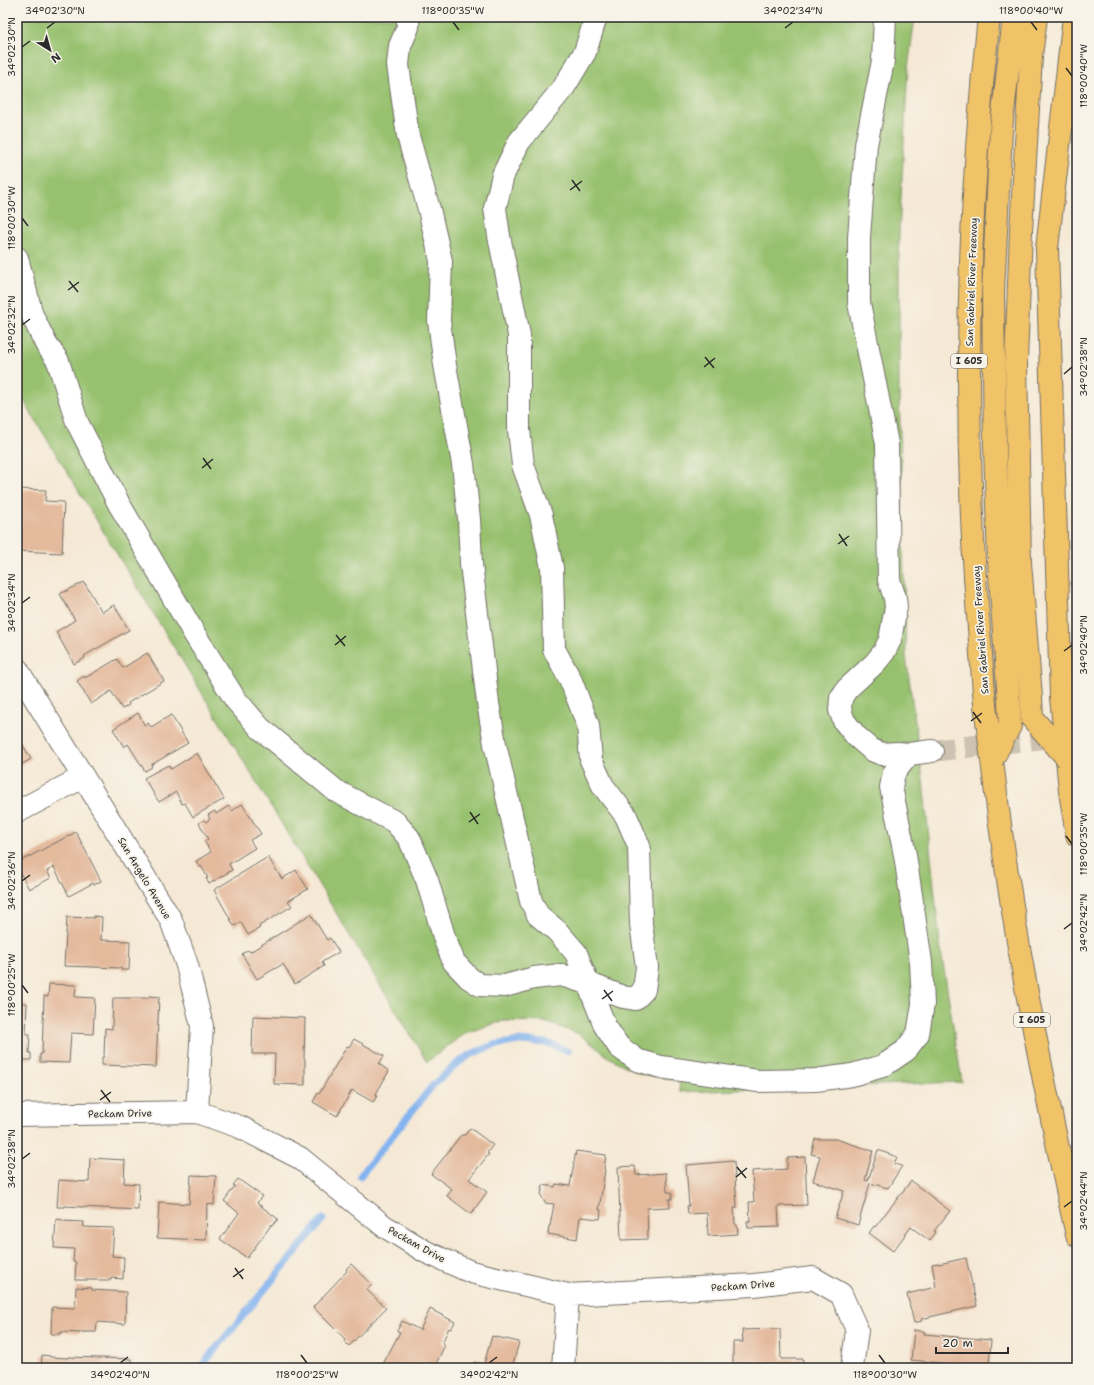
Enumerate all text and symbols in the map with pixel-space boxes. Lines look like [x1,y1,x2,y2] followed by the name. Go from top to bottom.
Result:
[25,4,85,17] text: 34°02'30"N
[422,4,485,17] text: 118°00'35"W
[763,4,823,17] text: 34°02'34"N
[999,4,1063,17] text: 118°00'40"W
[5,17,18,77] text: 34°02'30"N
[30,30,70,70] north arrow
[1077,44,1090,108] text: 118°00'40"W
[47,49,64,66] text: N
[5,186,18,250] text: 118°00'30"W
[963,217,980,347] street label: San Gabriel River Freeway
[5,295,18,355] text: 34°02'32"N
[1077,337,1090,397] text: 34°02'38"N
[951,354,987,368] road number: I 605
[970,565,991,695] street label: San Gabriel River Freeway
[5,573,18,633] text: 34°02'34"N
[1077,615,1090,675] text: 34°02'40"N
[1077,812,1090,875] text: 118°00'35"W
[115,835,174,922] street label: San Angelo Avenue
[5,851,18,911] text: 34°02'36"N
[1077,894,1090,952] text: 34°02'42"N
[5,953,18,1016] text: 118°00'25"W
[1014,1013,1050,1027] road number: I 605
[88,1106,152,1121] street label: Peckam Drive
[5,1129,18,1189] text: 34°02'38"N
[1077,1171,1090,1231] text: 34°02'44"N
[386,1223,448,1266] street label: Peckam Drive
[711,1277,776,1294] street label: Peckam Drive
[936,1329,1008,1355] scale bar
[942,1335,973,1351] text: 20 m
[90,1368,150,1381] text: 34°02'40"N
[276,1368,339,1381] text: 118°00'25"W
[460,1368,518,1381] text: 34°02'42"N
[853,1368,917,1381] text: 118°00'30"W

